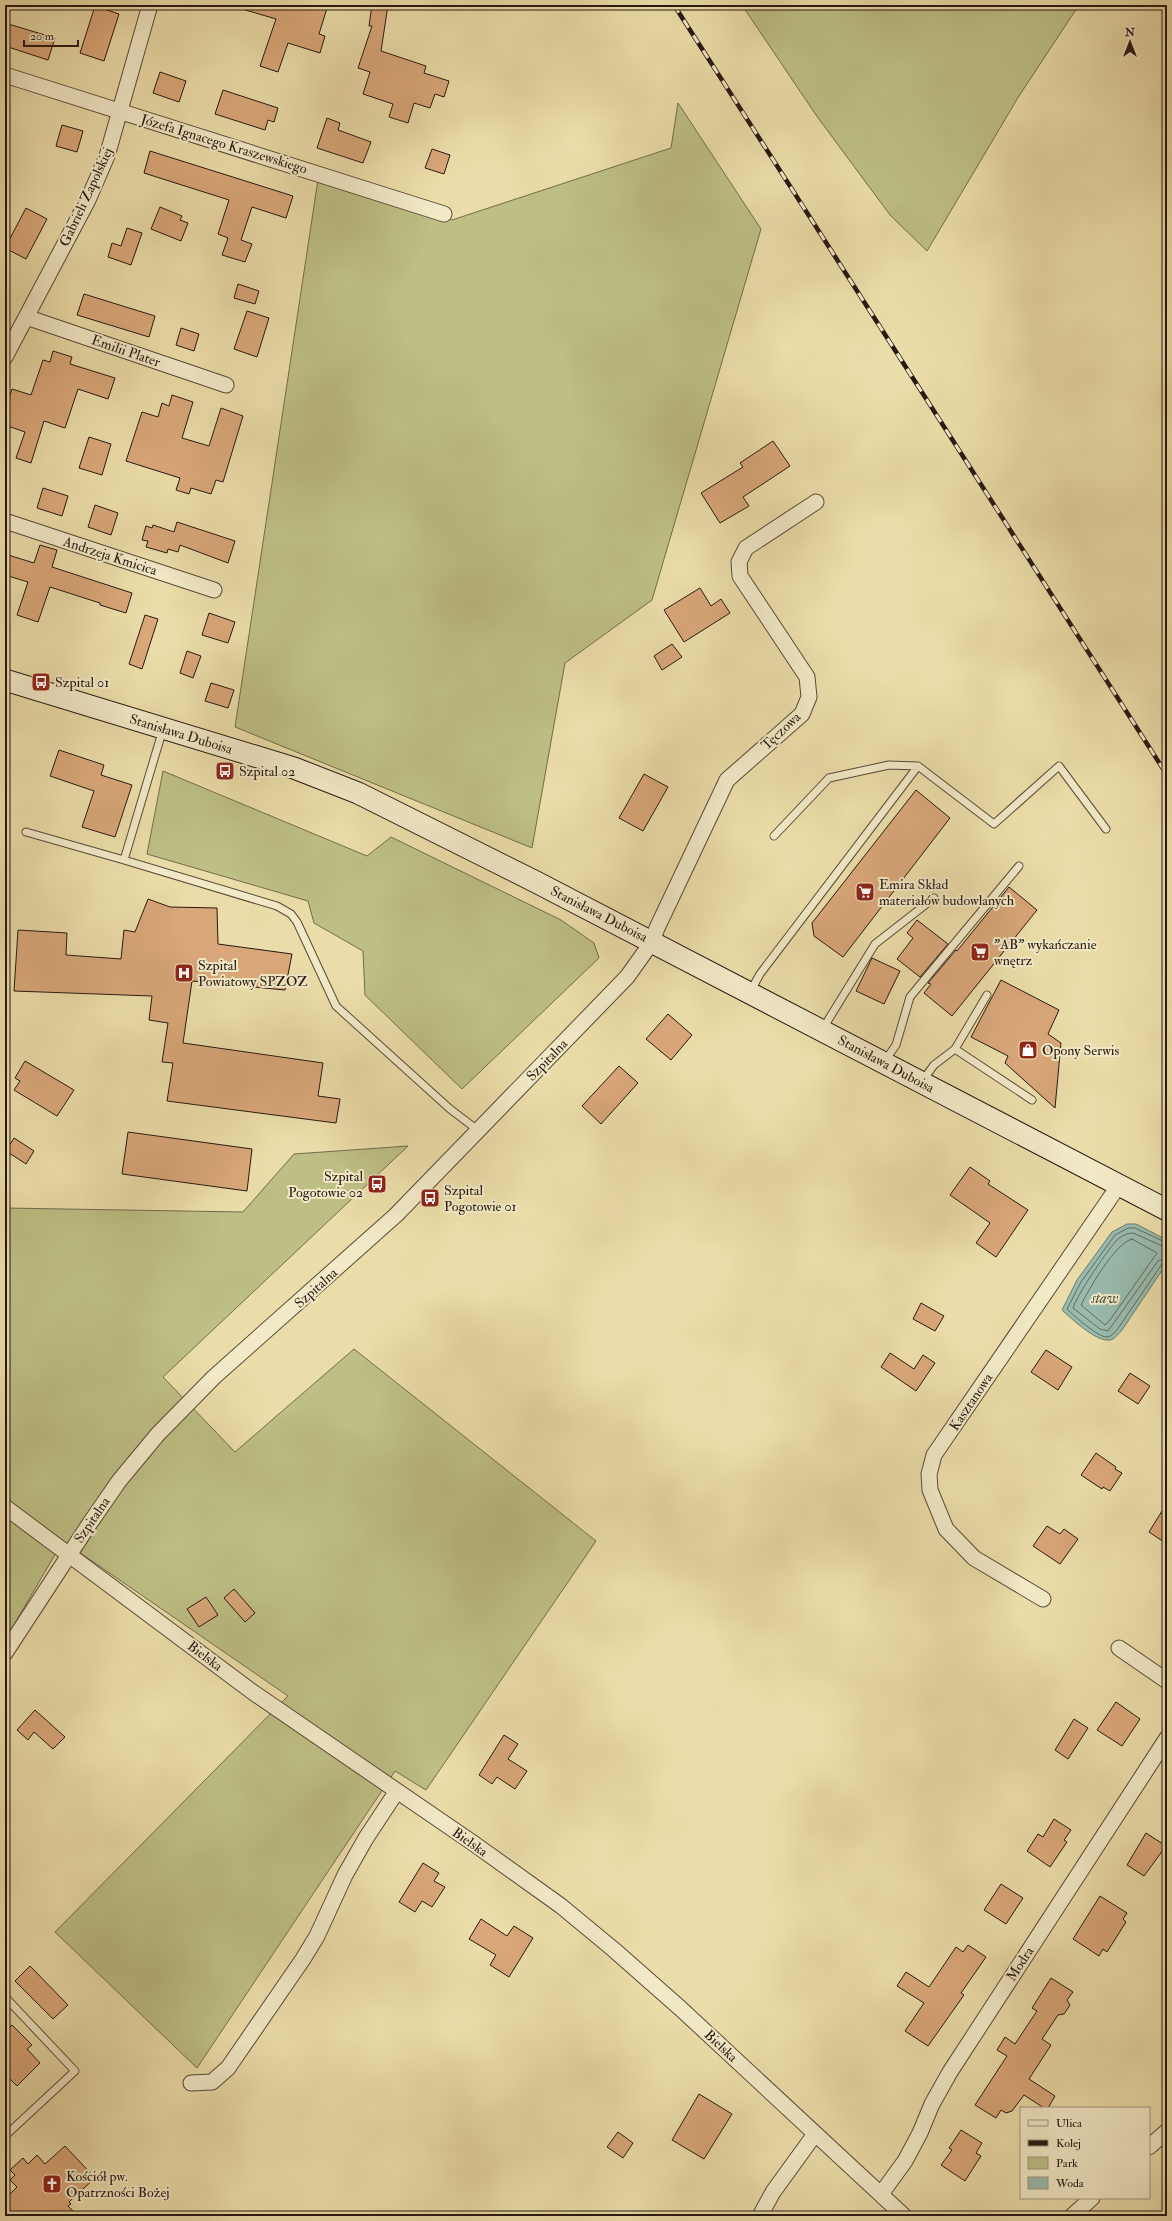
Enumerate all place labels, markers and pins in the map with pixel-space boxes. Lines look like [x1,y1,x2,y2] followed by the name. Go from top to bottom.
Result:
[30,671,52,693] bus stop icon: Szpital 01
[55,674,109,692] place label: Szpital 01
[214,760,236,782] bus stop icon: Szpital 02
[239,763,295,781] place label: Szpital 02
[879,876,1015,910] place label: Emira Skład materiałów budowlanych
[854,881,876,903] supermarket icon: Emira Skład materiałów budowlanych
[994,936,1097,969] place label: "AB" wykańczanie wnętrz
[969,941,991,963] supermarket icon: "AB" wykańczanie wnętrz
[198,957,308,991] place label: Szpital Powiatowy SPZOZ
[173,962,195,984] hospital icon: Szpital Powiatowy SPZOZ
[1017,1039,1039,1061] shop icon: Opony Serwis
[1042,1042,1120,1060] place label: Opony Serwis
[288,1168,363,1201] place label: Szpital Pogotowie 02
[366,1173,388,1195] bus stop icon: Szpital Pogotowie 02
[444,1182,517,1215] place label: Szpital Pogotowie 01
[419,1187,441,1209] bus stop icon: Szpital Pogotowie 01
[66,2168,170,2202] place label: Kościół pw. Opatrzności Bożej
[41,2173,63,2195] church icon: Kościół pw. Opatrzności Bożej

